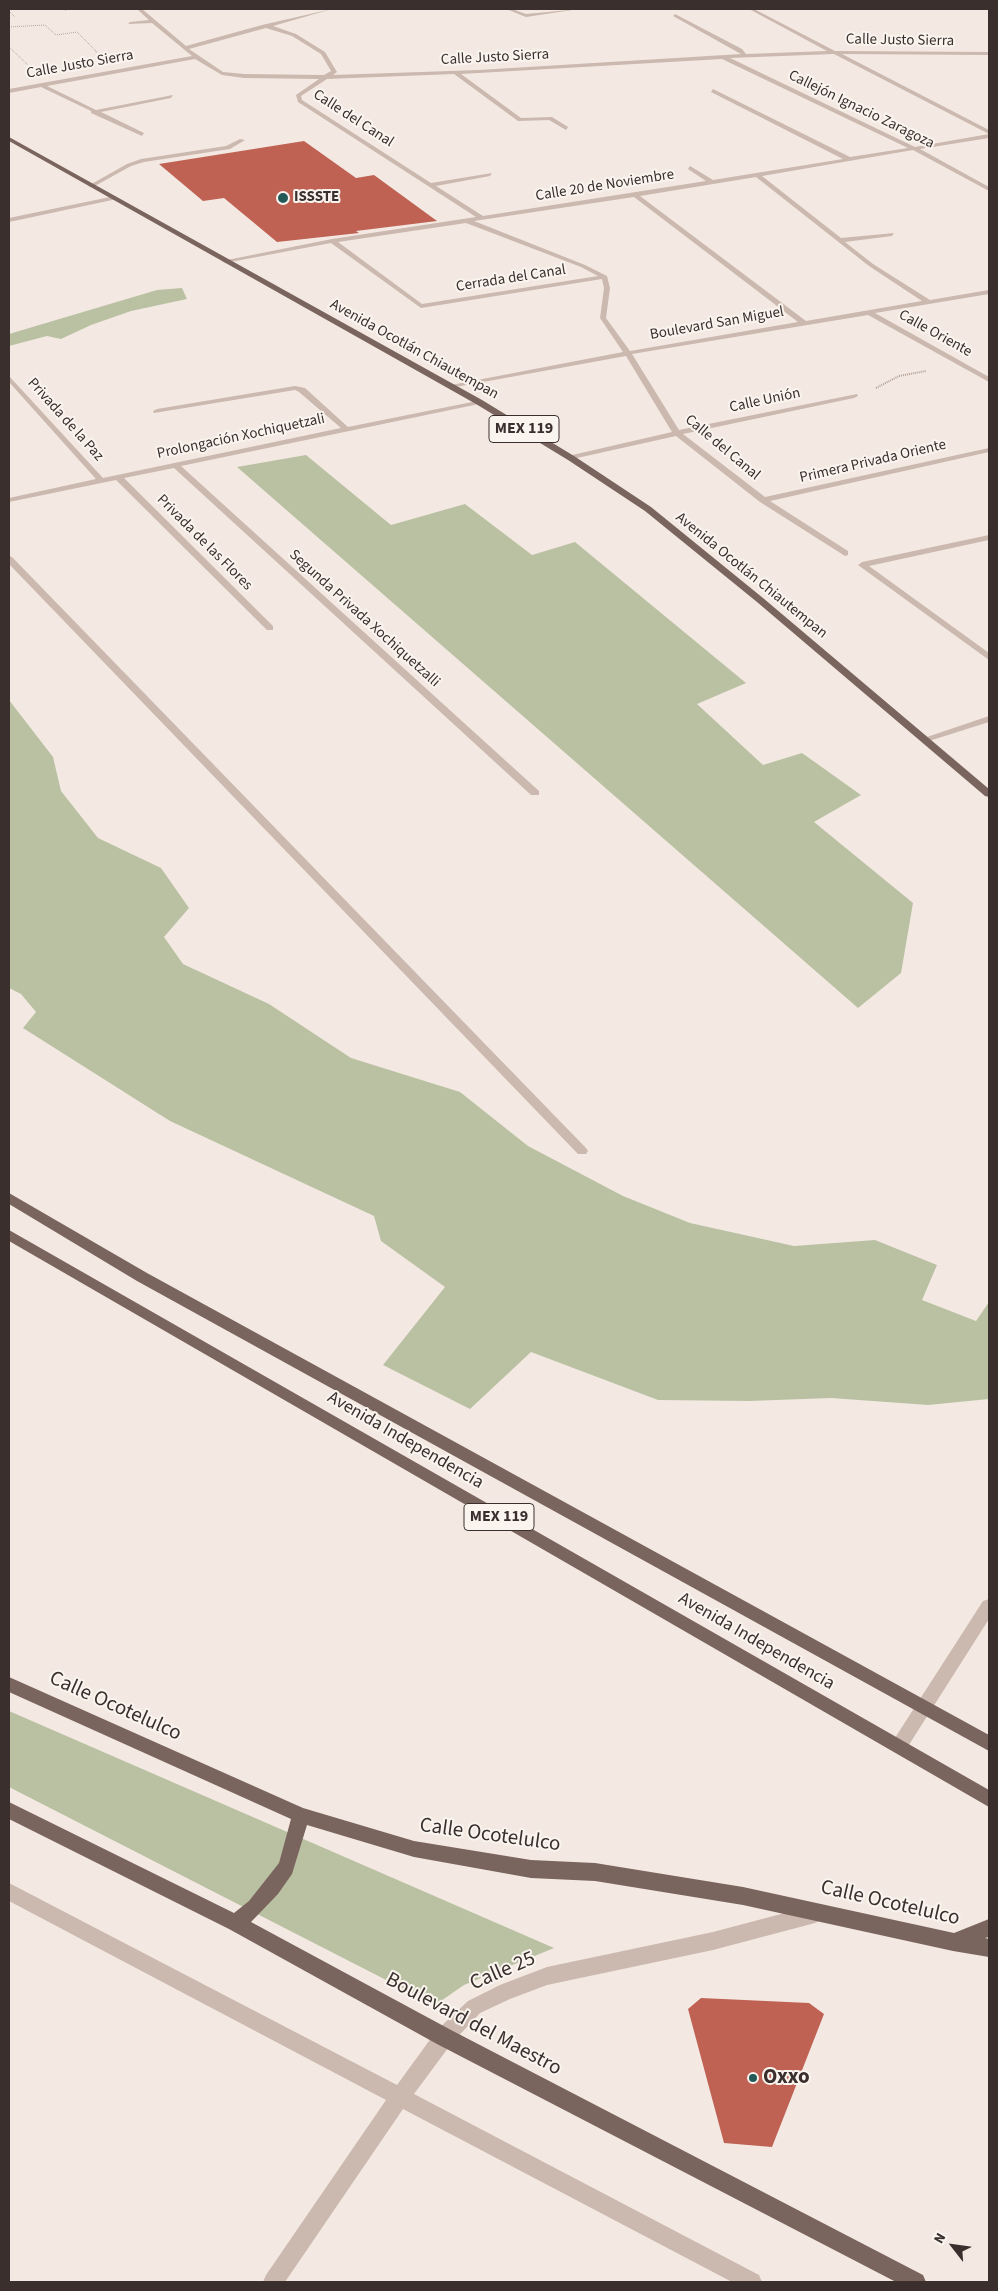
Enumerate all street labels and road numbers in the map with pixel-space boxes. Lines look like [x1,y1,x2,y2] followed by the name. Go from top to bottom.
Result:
[846,31,954,51] street label: Calle Justo Sierra
[440,46,550,70] street label: Calle Justo Sierra
[25,47,135,83] street label: Calle Justo Sierra
[785,67,937,153] street label: Callejón Ignacio Zaragoza
[309,86,397,152] street label: Calle del Canal
[534,166,676,206] street label: Calle 20 de Noviembre
[455,261,567,297] street label: Cerrada del Canal
[327,296,501,404] street label: Avenida Ocotlán Chiautempan
[649,303,785,345] street label: Boulevard San Miguel
[895,306,975,362] street label: Calle Oriente
[23,375,107,465] street label: Privada de la Paz
[728,385,802,417] street label: Calle Unión
[156,410,326,464] street label: Prolongación Xochiquetzali
[681,411,763,485] street label: Calle del Canal
[489,416,559,442] road number: MEX 119
[798,436,948,488] street label: Primera Privada Oriente
[152,491,256,595] street label: Privada de las Flores
[672,509,830,643] street label: Avenida Ocotlán Chiautempan
[285,546,443,692] street label: Segunda Privada Xochiquetzalli
[323,1388,487,1494] street label: Avenida Independencia
[464,1504,534,1530] road number: MEX 119
[674,1589,838,1695] street label: Avenida Independencia
[45,1667,185,1747] street label: Calle Ocotelulco
[418,1814,562,1858] street label: Calle Ocotelulco
[818,1876,962,1932] street label: Calle Ocotelulco
[466,1947,540,1997] street label: Calle 25
[381,1968,565,2082] street label: Boulevard del Maestro

